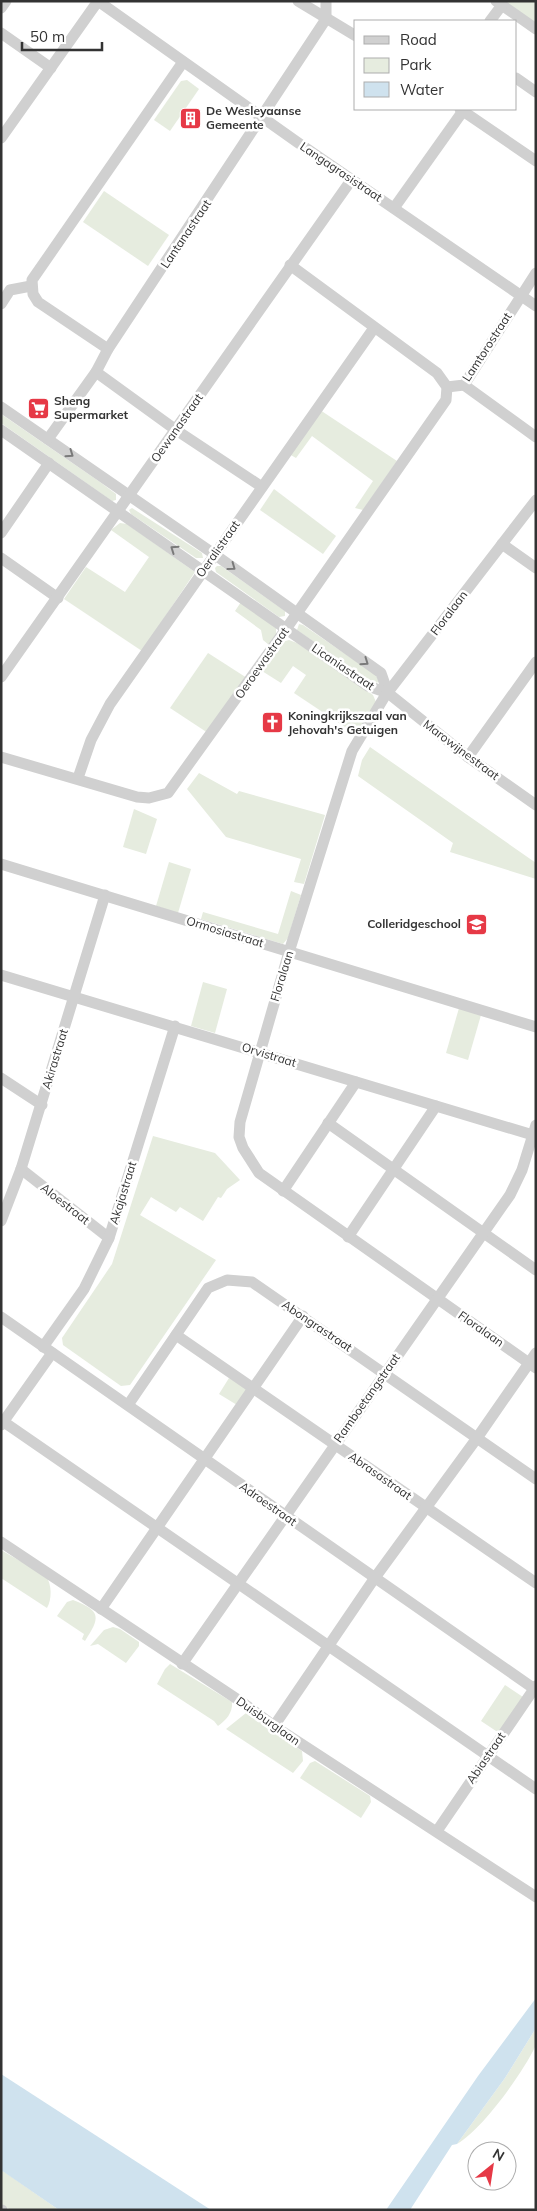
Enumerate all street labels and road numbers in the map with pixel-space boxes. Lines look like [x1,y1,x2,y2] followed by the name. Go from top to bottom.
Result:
[297,139,385,205] street label: Langagrasistraat
[157,197,214,271] street label: Lantanastraat
[459,309,514,384] street label: Lamtorostraat
[147,390,206,465] street label: Oewanastraat
[193,517,243,580] street label: Oeralistraat
[427,587,470,638] street label: Floralaan
[231,624,292,701] street label: Oeroewastraat
[309,640,378,693] street label: Licaniastraat
[420,716,502,783] street label: Marowijnestraat
[185,913,266,950] street label: Ormosiastraat
[267,949,296,1003] street label: Floralaan
[38,1027,71,1091] street label: Akirastraat
[240,1039,298,1070] street label: Orvistraat
[106,1159,139,1226] street label: Akajastraat
[38,1180,93,1227] street label: Aloestraat
[279,1297,355,1355] street label: Abongrastraat
[456,1307,507,1350] street label: Floralaan
[330,1350,403,1445] street label: Ramboetangstraat
[346,1448,415,1503] street label: Abrasastraat
[237,1478,300,1529] street label: Adroestraat
[233,1693,303,1748] street label: Duisburglaan
[463,1729,508,1786] street label: Abiastraat

